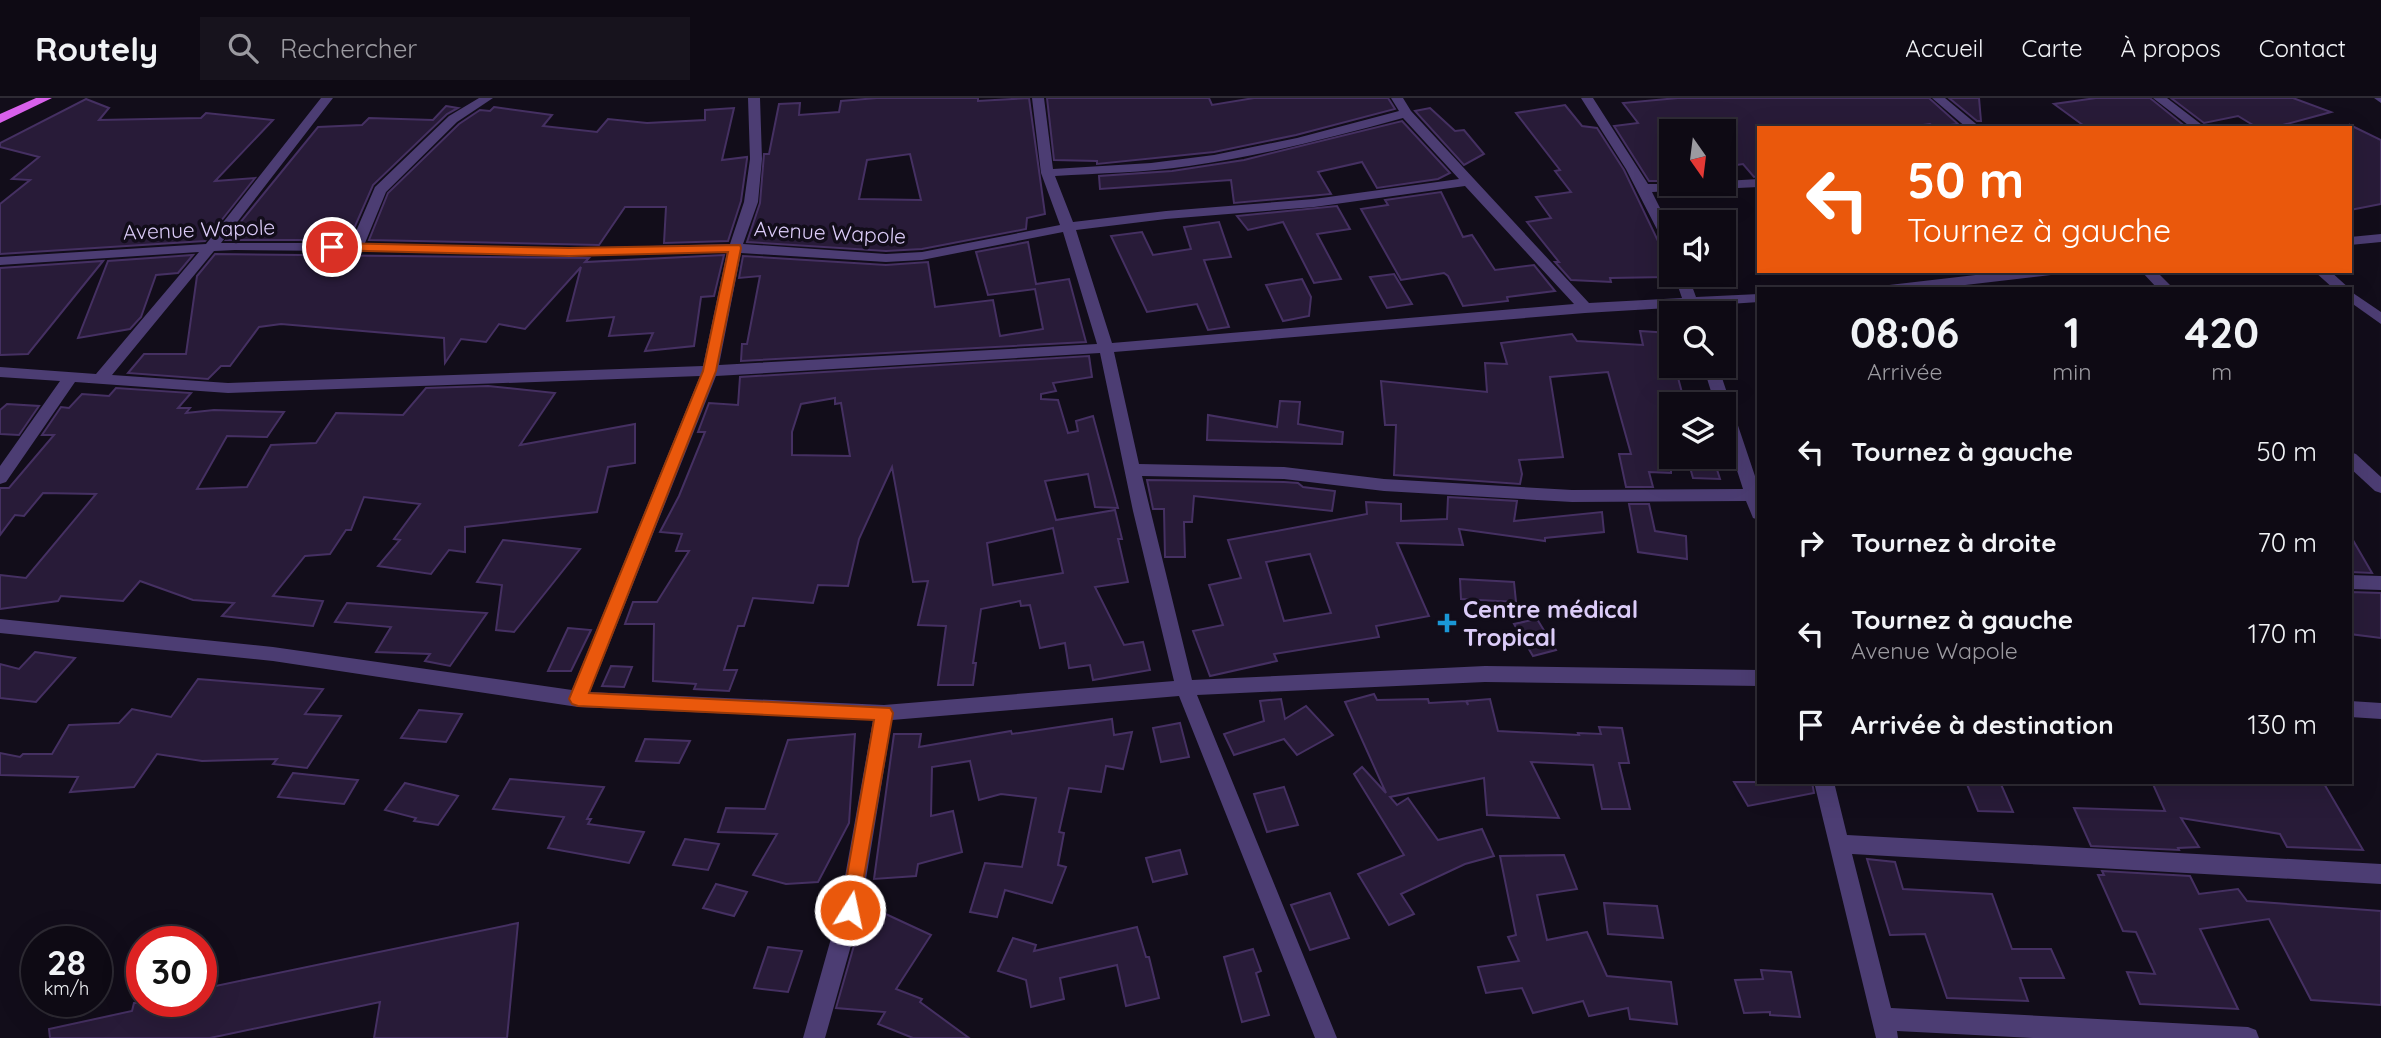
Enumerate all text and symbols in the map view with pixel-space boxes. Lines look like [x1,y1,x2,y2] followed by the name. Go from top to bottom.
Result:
[200,17,690,80] search box
[35,28,158,69] text: Routely
[224,29,262,67] icon: search
[280,32,417,65] text: Rechercher
[1905,33,1984,63] text: Accueil
[2022,33,2083,63] text: Carte
[2121,33,2221,63] text: À propos
[2259,33,2346,63] text: Contact
[1659,119,1736,196] north arrow
[1659,119,1736,469] map controls
[1907,149,2024,210] text: 50 m
[1792,154,1883,245] icon: left
[1659,210,1736,287] button: sound
[1907,210,2171,250] text: Tournez à gauche
[122,213,276,245] street label: Avenue Wapole
[753,215,907,249] street label: Avenue Wapole
[302,217,362,277] pin
[313,228,351,266] icon: arrive
[1659,301,1736,378] button: search
[1850,306,1959,359] text: 08:06
[2064,306,2080,359] text: 1
[2185,306,2259,359] text: 420
[1867,357,1942,386] text: Arrivée
[2052,357,2092,386] text: min
[2211,357,2232,386] text: m
[1659,392,1736,469] button: layers
[1792,433,1830,471] icon: left
[1851,435,2073,468] text: Tournez à gauche
[2257,435,2317,468] text: 50 m
[1792,524,1830,562] icon: right
[1851,526,2056,559] text: Tournez à droite
[2257,526,2317,559] text: 70 m
[1463,594,1638,652] place label: Centre médical Tropical
[1851,603,2073,636] text: Tournez à gauche
[1437,613,1457,633] marker: Centre médical Tropical
[1792,615,1830,653] icon: left
[2248,617,2317,650] text: 170 m
[1851,636,2018,665] text: Avenue Wapole
[1792,706,1830,744] icon: arrive
[1851,708,2114,741] text: Arrivée à destination
[2247,708,2317,741] text: 130 m
[813,873,887,947] position arrow
[126,926,217,1017] speed limit sign: 30
[47,940,86,984] text: 28
[44,977,89,1000] text: km/h

